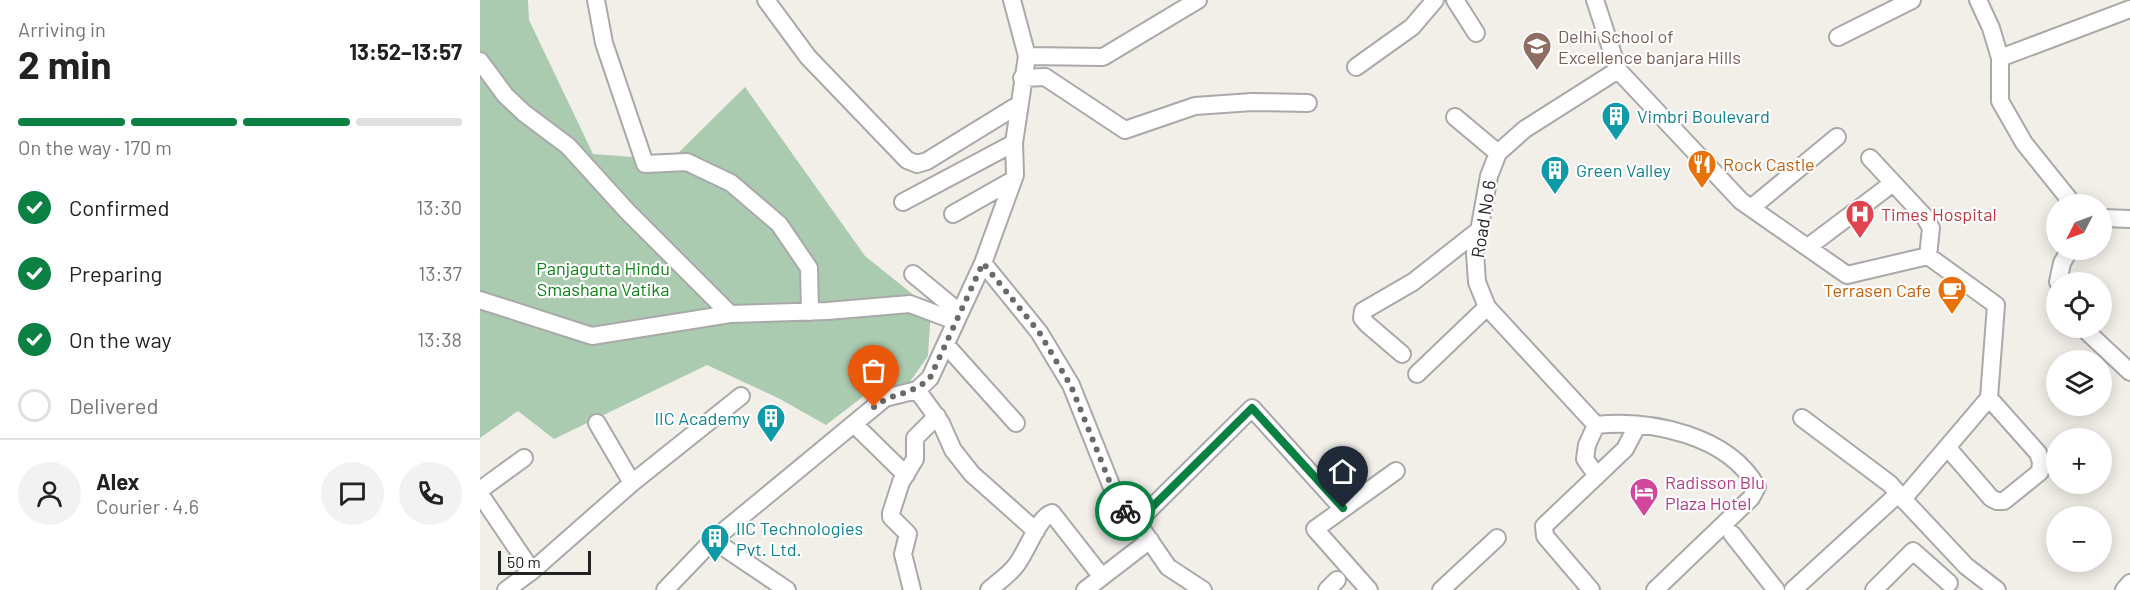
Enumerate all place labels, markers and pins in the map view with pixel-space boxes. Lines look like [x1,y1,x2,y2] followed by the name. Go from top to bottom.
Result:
[1558,25,1741,68] place label: Delhi School of Excellence banjara Hills
[1521,30,1553,72] school or university icon: Delhi School of Excellence banjara Hills
[1600,100,1632,142] building icon: Vimbri Boulevard
[1637,105,1770,127] place label: Vimbri Boulevard
[1686,148,1718,190] restaurant icon: Rock Castle
[1723,153,1815,175] place label: Rock Castle
[1539,154,1571,196] building icon: Green Valley
[1576,159,1671,181] place label: Green Valley
[1844,198,1876,240] hospital icon: Times Hospital
[1881,203,1997,225] place label: Times Hospital
[1936,274,1968,316] cafe icon: Terrasen Cafe
[1824,279,1931,301] place label: Terrasen Cafe
[848,345,899,407] pin
[755,402,787,444] building icon: IIC Academy
[654,407,750,429] place label: IIC Academy
[1317,446,1368,508] pin
[1665,471,1765,514] place label: Radisson Blu Plaza Hotel
[1628,476,1660,518] hotel icon: Radisson Blu Plaza Hotel
[736,517,863,560] place label: IIC Technologies Pvt. Ltd.
[699,522,731,564] building icon: IIC Technologies Pvt. Ltd.

